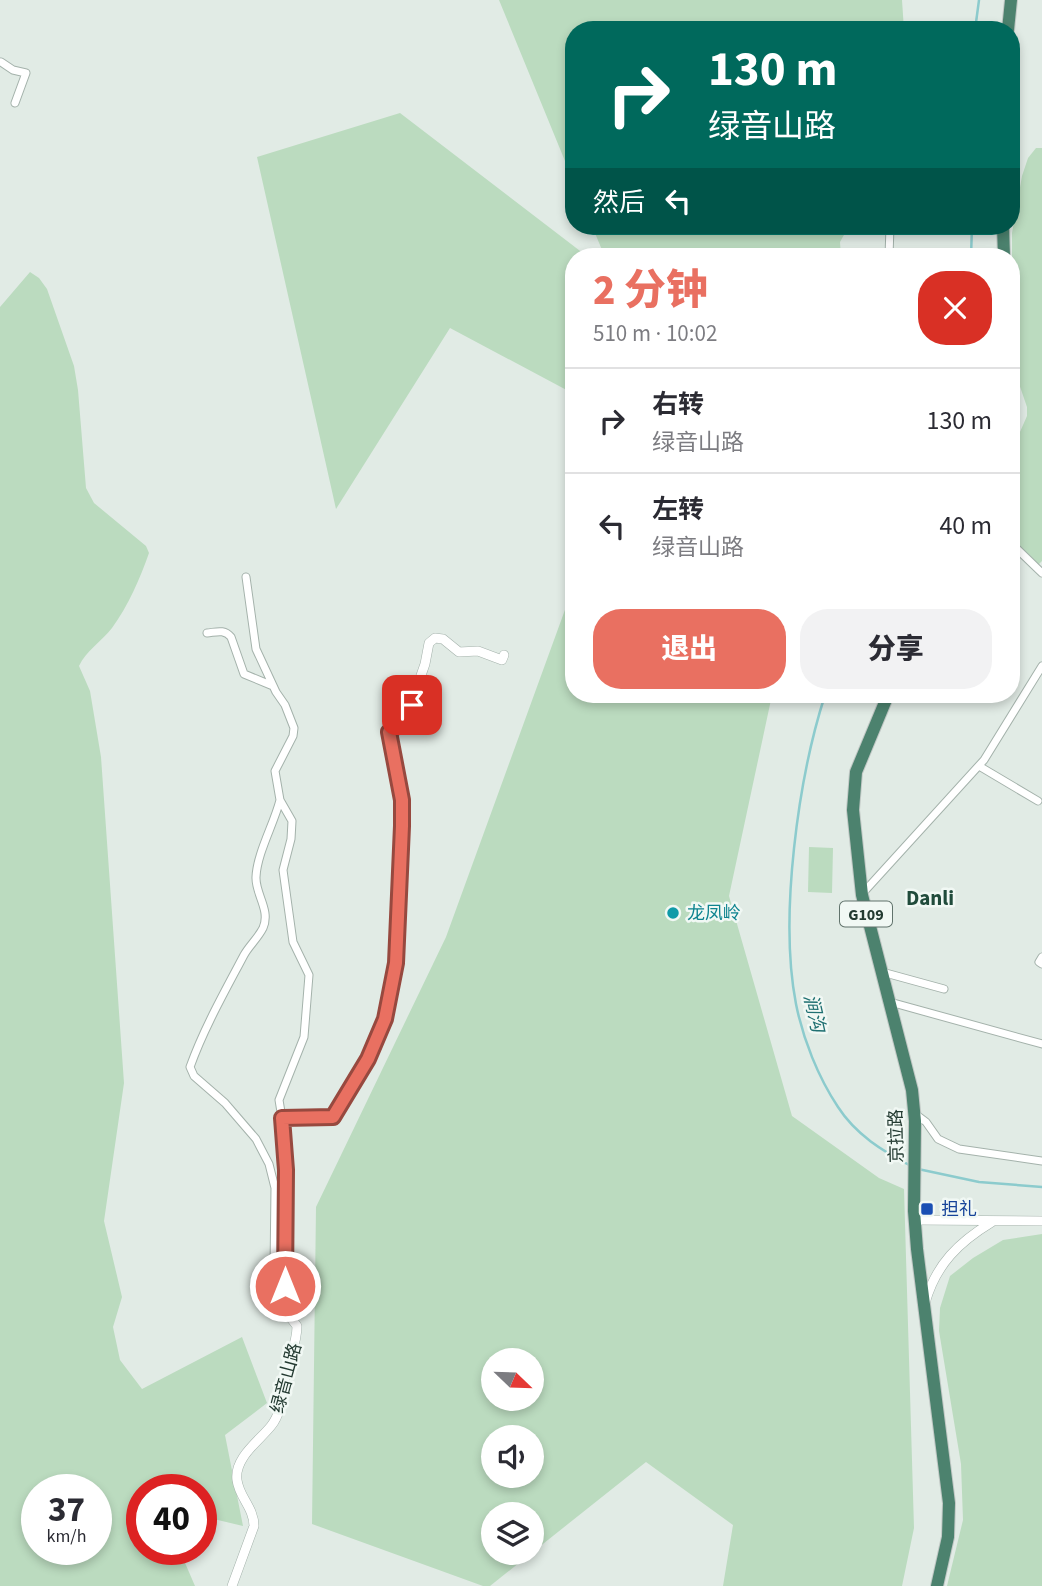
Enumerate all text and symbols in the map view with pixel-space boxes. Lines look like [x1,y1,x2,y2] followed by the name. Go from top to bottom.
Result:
[708,35,837,105] text: 130 m
[593,49,684,140] icon: right
[708,104,836,150] text: 绿音山路
[659,182,697,220] icon: left
[593,184,645,221] text: 然后
[593,261,708,321] text: 2 分钟
[918,271,992,345] button: close
[593,317,717,350] text: 510 m · 10:02
[652,386,704,423] text: 右转
[593,402,631,440] icon: right
[926,402,992,439] text: 130 m
[652,426,744,459] text: 绿音山路
[652,491,704,528] text: 左转
[593,507,631,545] icon: left
[939,507,992,544] text: 40 m
[652,531,744,564] text: 绿音山路
[593,609,786,689] button: 退出
[800,609,992,689] button: 分享
[382,675,442,735] pin
[393,686,431,724] icon: arrive
[906,883,954,913] district label: Danli
[687,901,741,926] place label: 龙凤岭
[840,902,892,926] road number: G109
[665,905,681,921] marker: 龙凤岭
[796,992,831,1037] water label: 涧沟
[884,1109,909,1163] street label: 京拉路
[941,1197,977,1222] place label: 担礼
[919,1201,935,1217] marker: 担礼
[248,1249,322,1323] position arrow
[265,1340,308,1416] street label: 绿音山路
[481,1348,544,1410] north arrow
[481,1348,544,1565] map controls
[481,1425,544,1488] button: sound
[126,1474,217,1565] speed limit sign: 40
[48,1485,85,1535] text: 37
[481,1502,544,1565] button: layers
[47,1524,86,1549] text: km/h

